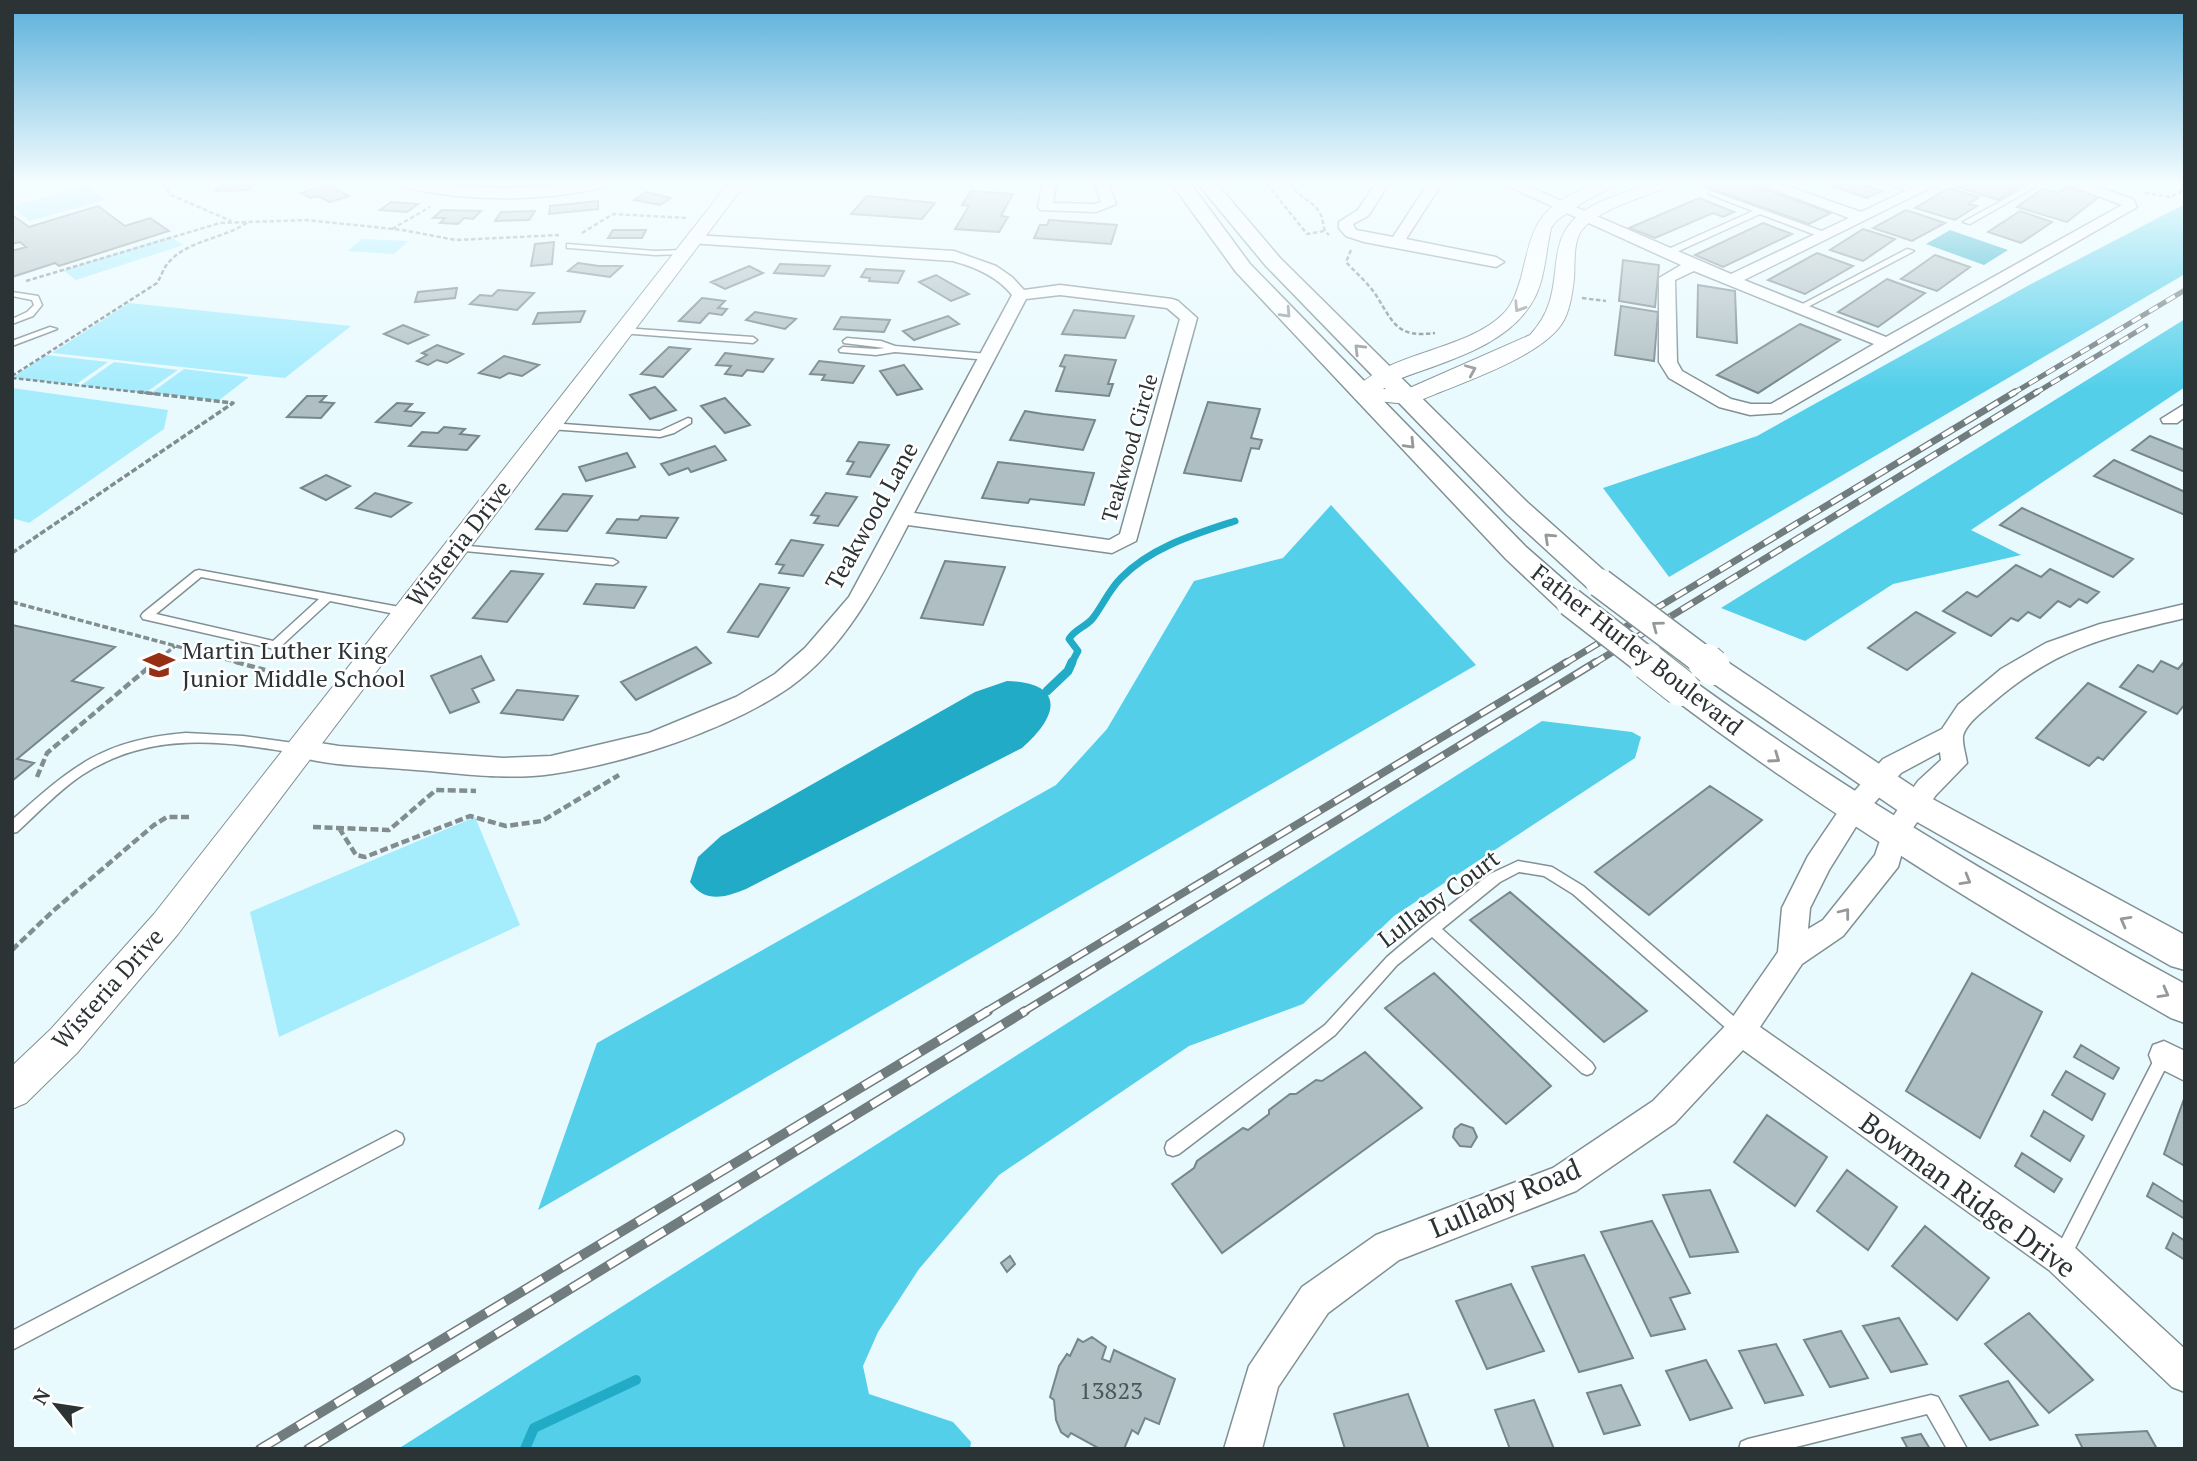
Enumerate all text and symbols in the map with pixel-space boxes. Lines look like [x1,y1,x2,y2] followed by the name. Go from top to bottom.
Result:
[1514,299,1527,312] one-way arrow
[1277,305,1290,318] one-way arrow
[1355,345,1368,358] one-way arrow
[1464,365,1476,379] one-way arrow
[1094,370,1164,525] street label: Teakwood Circle
[817,436,925,595] street label: Teakwood Lane
[1402,436,1415,449] one-way arrow
[399,473,518,613] street label: Wisteria Drive
[1544,534,1557,546] one-way arrow
[1525,557,1750,742] street label: Father Hurley Boulevard
[1652,622,1665,635] one-way arrow
[182,634,405,694] place label: Martin Luther King Junior Middle School
[142,648,176,682] school or university icon: Martin Luther King Junior Middle School
[1767,750,1780,762] one-way arrow
[1371,842,1506,954] street label: Lullaby Court
[1959,872,1972,885] one-way arrow
[1836,909,1849,921] one-way arrow
[2120,916,2132,929] one-way arrow
[44,921,170,1056] street label: Wisteria Drive
[2157,985,2169,998] one-way arrow
[1853,1104,2084,1286] street label: Bowman Ridge Drive
[1424,1149,1586,1246] street label: Lullaby Road
[21,1370,91,1440] north arrow
[1079,1374,1143,1406] house number: 13823
[26,1383,56,1409] text: N

